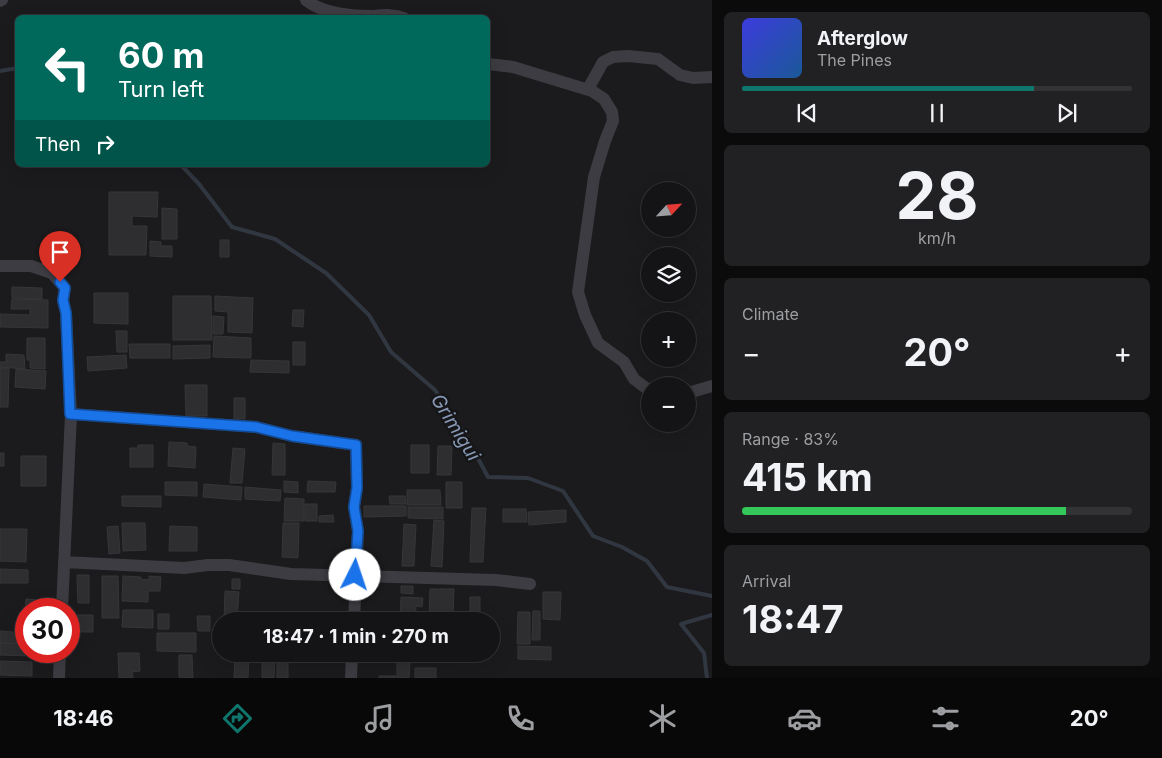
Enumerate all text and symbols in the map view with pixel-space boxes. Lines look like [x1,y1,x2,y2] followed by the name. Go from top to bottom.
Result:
[817,27,908,50] text: Afterglow
[118,34,205,76] text: 60 m
[35,35,100,100] icon: left
[817,50,892,70] text: The Pines
[118,76,204,102] text: Turn left
[793,99,821,127] icon: previous
[923,99,951,127] icon: pause
[1053,99,1081,127] icon: next
[91,130,119,158] icon: right
[35,133,81,156] text: Then
[895,156,979,235] text: 28
[641,182,696,238] north arrow
[641,182,696,432] map controls
[918,228,956,248] text: km/h
[39,231,81,282] pin
[46,238,74,266] icon: arrive
[641,247,696,302] button: layers
[742,304,799,324] text: Climate
[641,312,696,367] button: +
[903,329,971,375] text: 20°
[742,336,761,370] text: −
[1113,336,1132,370] text: +
[641,377,696,432] button: −
[426,389,485,465] water label: Grimigui
[742,429,839,449] text: Range · 83%
[742,454,873,500] text: 415 km
[328,548,380,600] position arrow
[742,571,791,591] text: Arrival
[742,596,844,642] text: 18:47
[15,598,80,663] speed limit sign: 30
[263,625,449,648] text: 18:47 · 1 min · 270 m
[220,701,255,736] icon: directions
[362,701,397,736] icon: music
[503,701,538,736] icon: phone
[645,701,680,736] icon: climate
[787,701,822,736] icon: car
[928,701,963,736] icon: filters
[53,705,114,731] text: 18:46
[1070,705,1109,731] text: 20°

